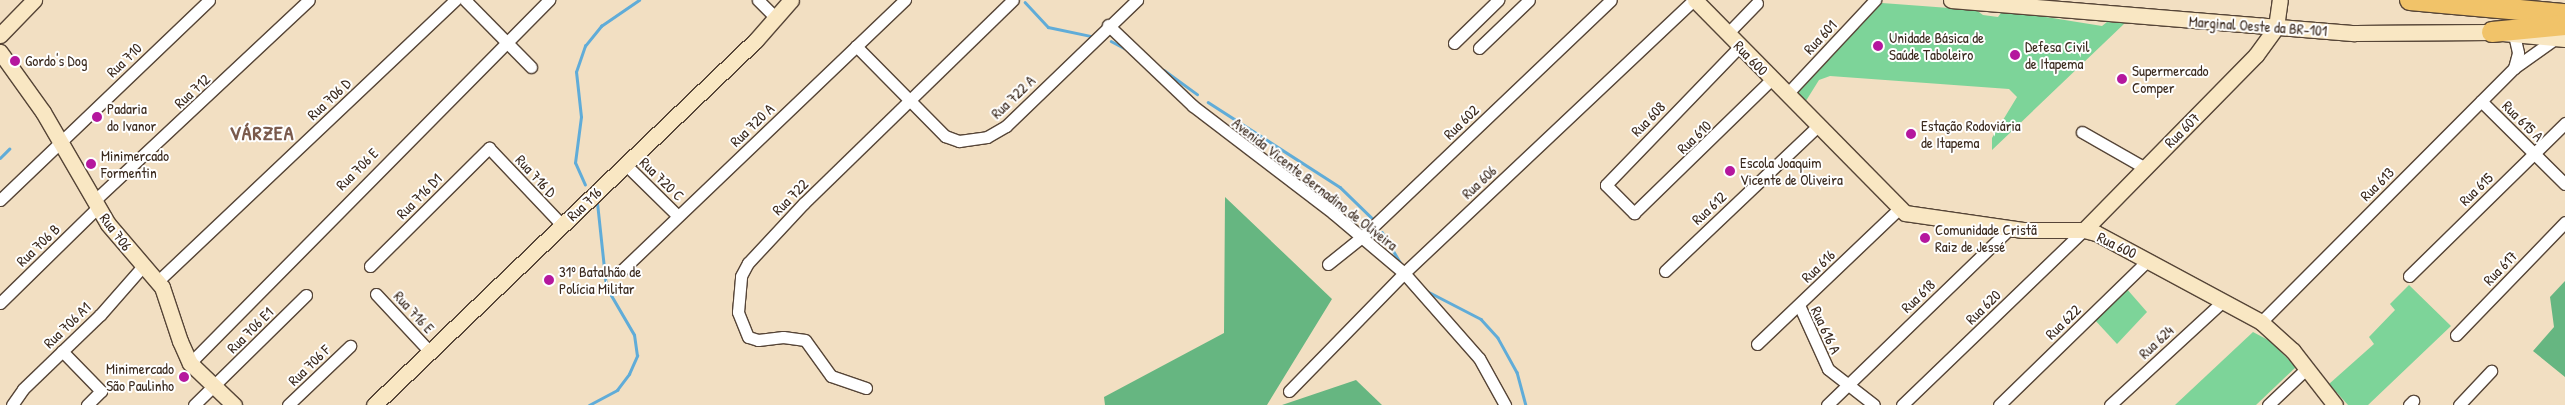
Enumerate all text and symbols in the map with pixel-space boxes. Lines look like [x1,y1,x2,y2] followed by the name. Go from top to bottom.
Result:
[2188,12,2328,40] street label: Marginal Oeste da BR-101
[1800,16,1840,58] street label: Rua 601
[1889,28,1984,63] place label: Unidade Básica de Saúde Taboleiro
[1730,37,1772,79] street label: Rua 600
[2025,37,2089,72] place label: Defesa Civil de Itapema
[103,39,145,81] street label: Rua 710
[1871,39,1885,53] marker: Unidade Básica de Saúde Taboleiro
[2009,49,2021,61] marker: Defesa Civil de Itapema
[25,52,87,70] place label: Gordo's Dog
[9,55,21,67] marker: Gordo's Dog
[2132,61,2209,96] place label: Supermercado Comper
[170,70,214,112] street label: Rua 712
[987,72,1039,122] street label: Rua 722 A
[2116,73,2128,85] marker: Supermercado Comper
[304,74,354,124] street label: Rua 706 D
[2499,97,2547,145] street label: Rua 615 A
[1627,98,1669,140] street label: Rua 608
[107,99,156,134] place label: Padaria do Ivanor
[726,100,778,150] street label: Rua 720 A
[1440,101,1482,143] street label: Rua 602
[2161,109,2203,151] street label: Rua 607
[91,111,103,123] marker: Padaria do Ivanor
[1229,114,1401,254] street label: Avenida Vicente Bernadino de Oliveira
[1921,116,2021,151] place label: Estação Rodoviária de Itapema
[1673,117,1715,157] street label: Rua 610
[229,120,295,144] district label: VÁRZEA
[1905,128,1917,140] marker: Estação Rodoviária de Itapema
[332,144,382,194] street label: Rua 706 E
[101,146,169,181] place label: Minimercado Formentin
[512,151,560,201] street label: Rua 716 D
[636,153,688,205] street label: Rua 720 C
[1740,153,1843,188] place label: Escola Joaquim Vicente de Oliveira
[85,158,97,170] marker: Minimercado Formentin
[1458,161,1500,203] street label: Rua 606
[2356,163,2398,205] street label: Rua 613
[1724,165,1736,177] marker: Escola Joaquim Vicente de Oliveira
[392,169,446,223] street label: Rua 716 D1
[2455,169,2497,209] street label: Rua 615
[768,175,812,219] street label: Rua 722
[563,183,605,225] street label: Rua 716
[1688,188,1730,228] street label: Rua 612
[96,210,136,254] street label: Rua 706
[13,220,63,270] street label: Rua 706 B
[1935,220,2037,255] place label: Comunidade Cristã Raiz de Jessé
[2094,228,2140,262] street label: Rua 600
[1919,232,1931,244] marker: Comunidade Cristã Raiz de Jessé
[1798,246,1838,286] street label: Rua 616
[2479,247,2521,289] street label: Rua 617
[559,262,641,297] place label: 31º Batalhão de Polícia Militar
[543,274,555,286] marker: 31º Batalhão de Polícia Militar
[1897,276,1939,316] street label: Rua 618
[1962,286,2004,328] street label: Rua 620
[390,287,438,337] street label: Rua 716 E
[40,298,94,352] street label: Rua 706 A1
[2042,301,2084,343] street label: Rua 622
[223,303,277,357] street label: Rua 706 E1
[1807,303,1845,357] street label: Rua 616 A
[2135,322,2177,362] street label: Rua 624
[284,341,334,389] street label: Rua 706 F
[106,359,174,394] place label: Minimercado São Paulinho
[178,371,190,383] marker: Minimercado São Paulinho

